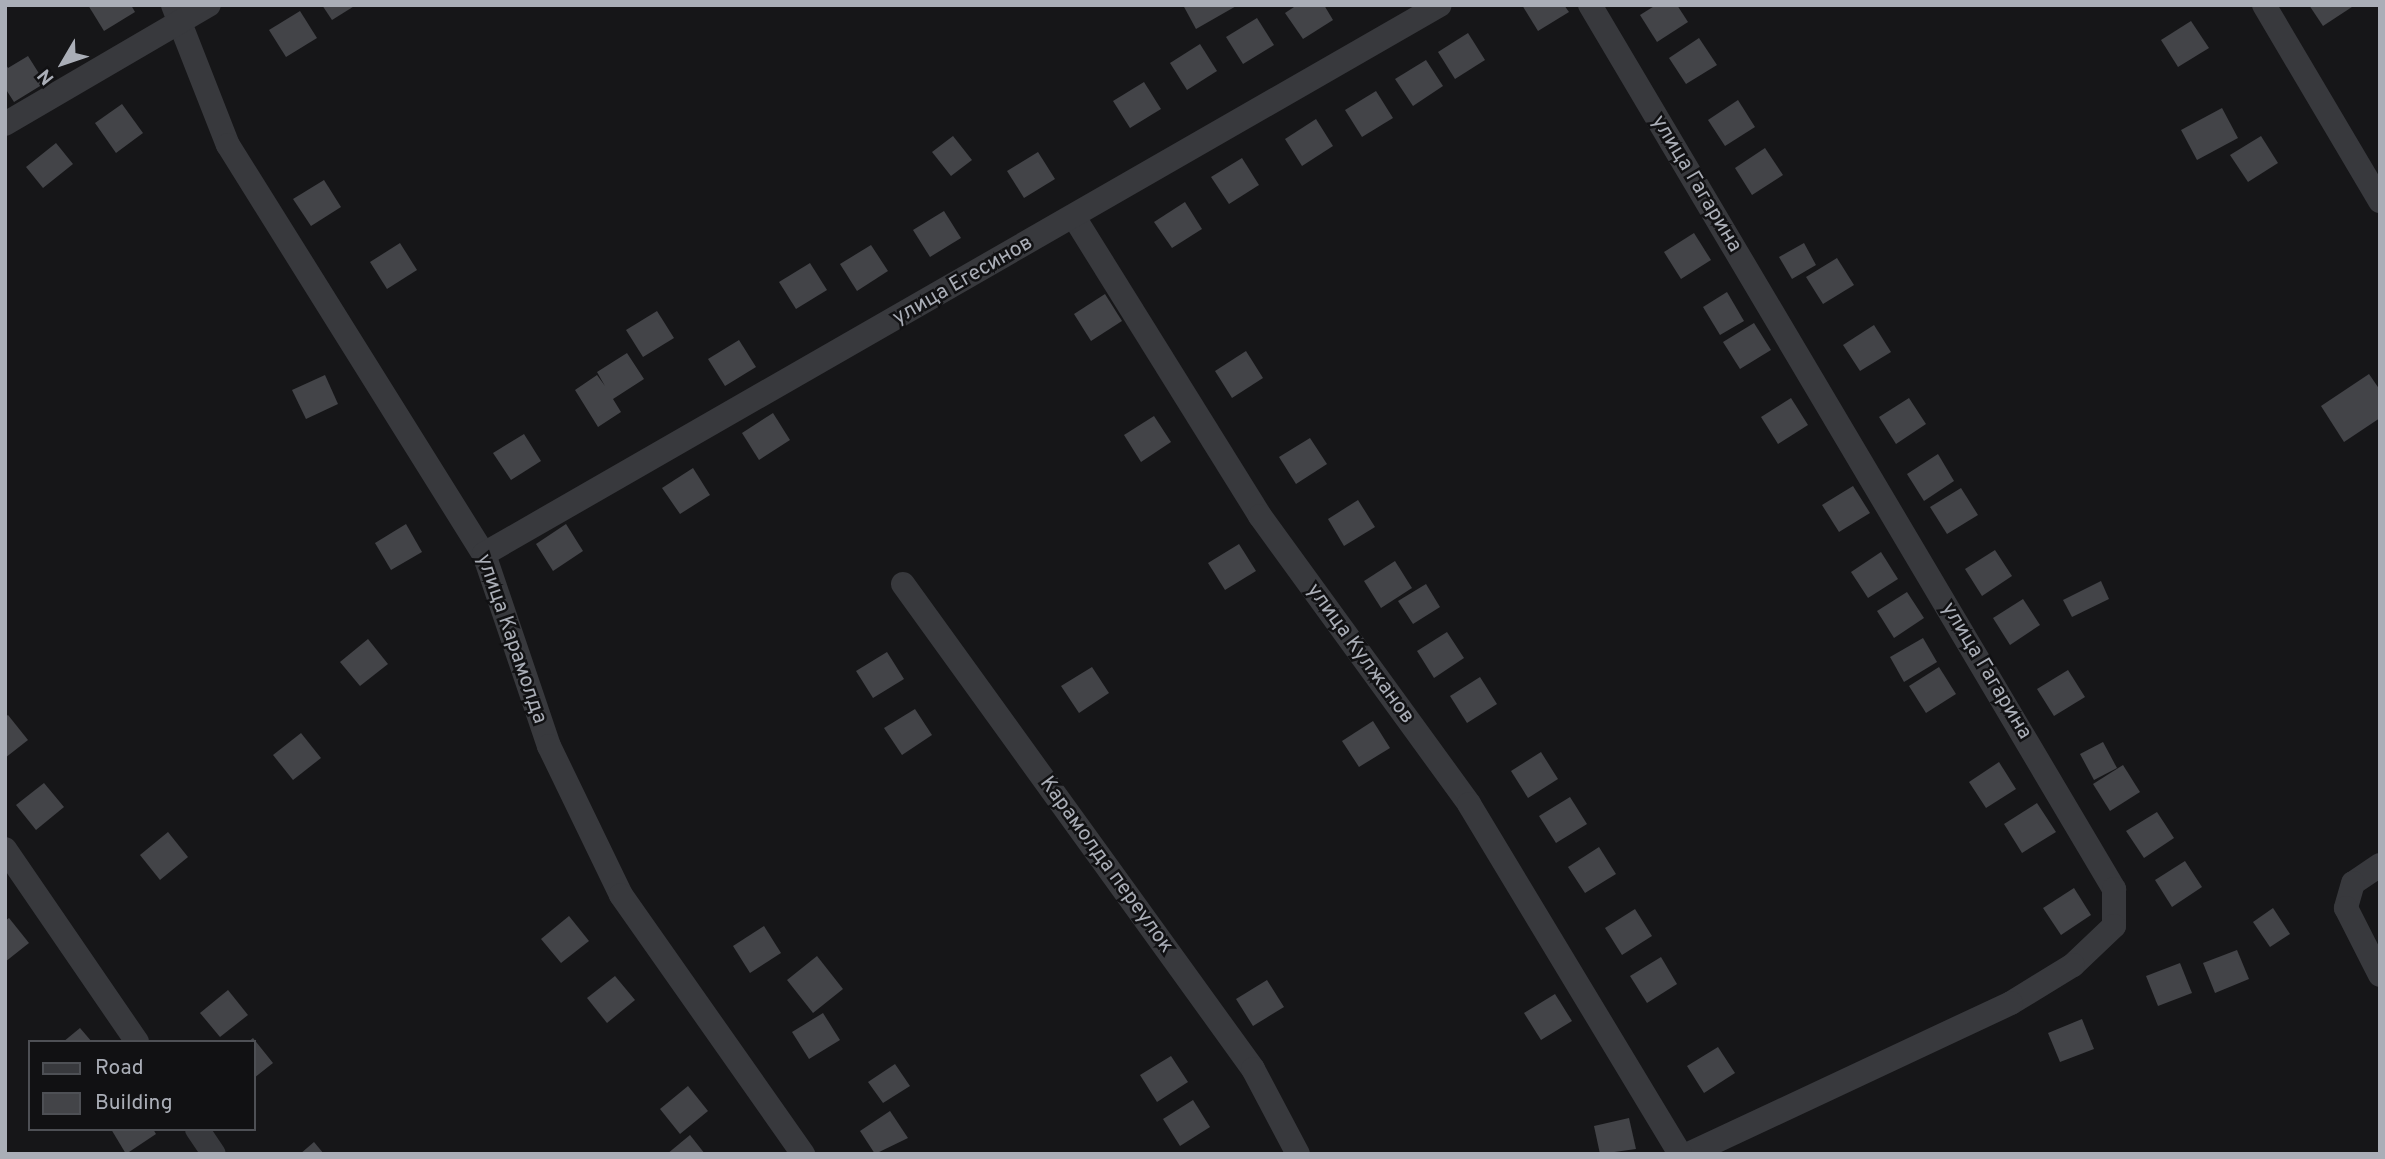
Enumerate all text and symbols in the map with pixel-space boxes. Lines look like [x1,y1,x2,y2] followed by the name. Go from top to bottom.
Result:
[28,28,98,98] north arrow
[33,63,60,89] text: N
[1645,111,1747,257] street label: улица Гагарина
[889,231,1037,331] street label: улица Егесинов
[470,551,552,727] street label: улица Карамолда
[1301,579,1419,729] street label: улица Кулжанов
[1935,598,2037,744] street label: улица Гагарина
[1033,772,1179,958] street label: Карамолда переулок
[28,1040,256,1131] legend
[95,1055,144,1082] text: Road
[95,1090,173,1117] text: Building

